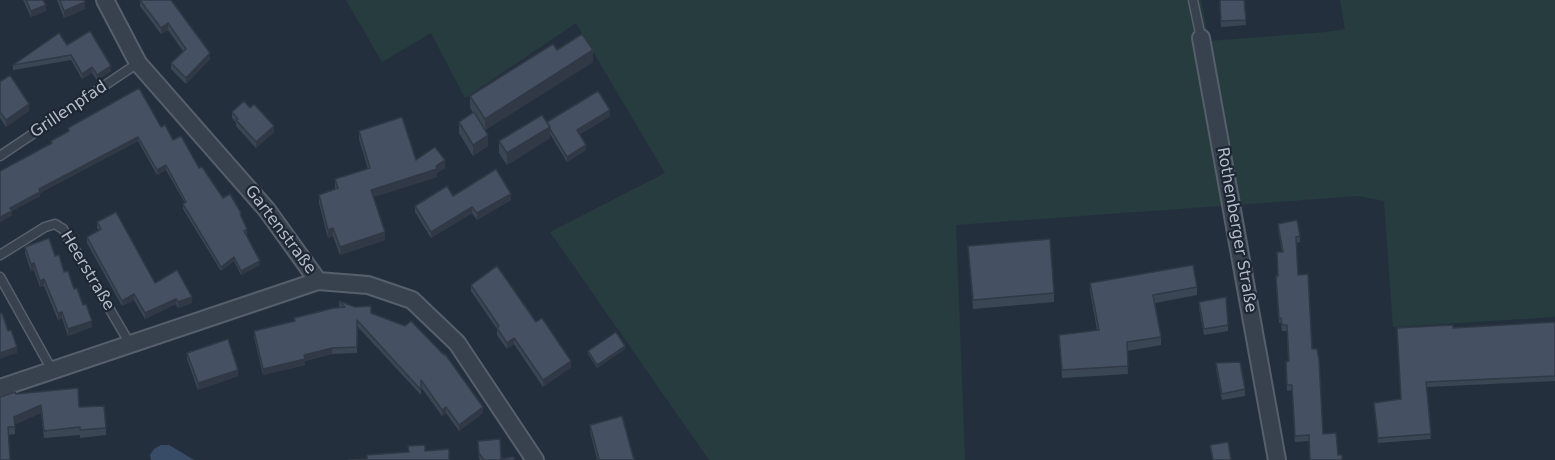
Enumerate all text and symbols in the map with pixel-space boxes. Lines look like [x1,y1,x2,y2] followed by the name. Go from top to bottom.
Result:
[27,77,111,143] street label: Grillenpfad
[1212,146,1260,314] street label: Rothenberger Straße
[240,182,320,278] street label: Gartenstraße
[56,228,118,314] street label: Heerstraße

